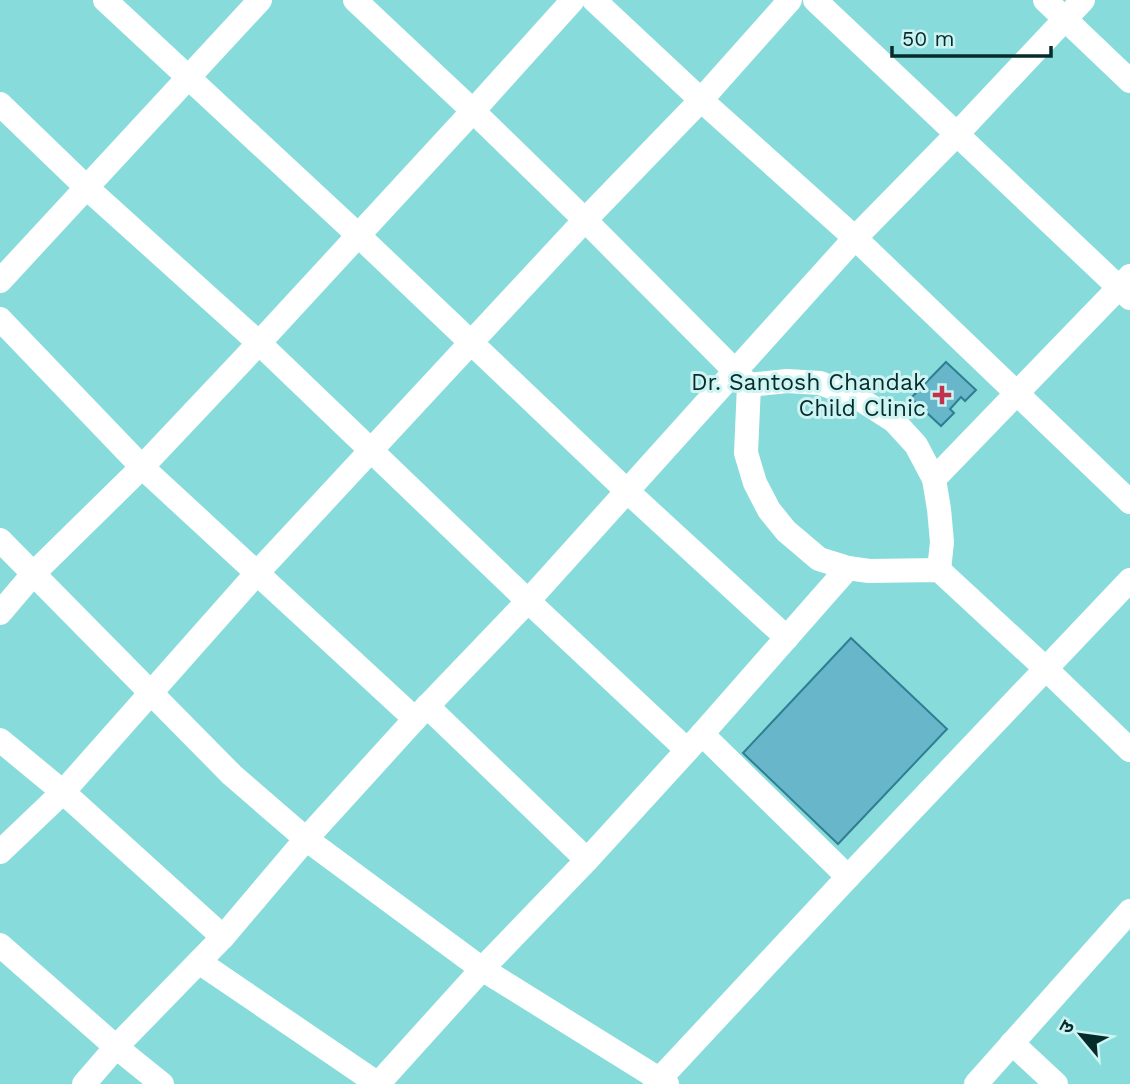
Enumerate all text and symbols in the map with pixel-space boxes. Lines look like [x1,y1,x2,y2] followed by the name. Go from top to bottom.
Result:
[892,14,1051,58] scale bar
[902,26,954,51] text: 50 m
[691,369,926,422] place label: Dr. Santosh Chandak Child Clinic
[932,385,952,405] marker: Dr. Santosh Chandak Child Clinic
[1046,1000,1116,1070] north arrow
[1054,1016,1080,1037] text: उ

